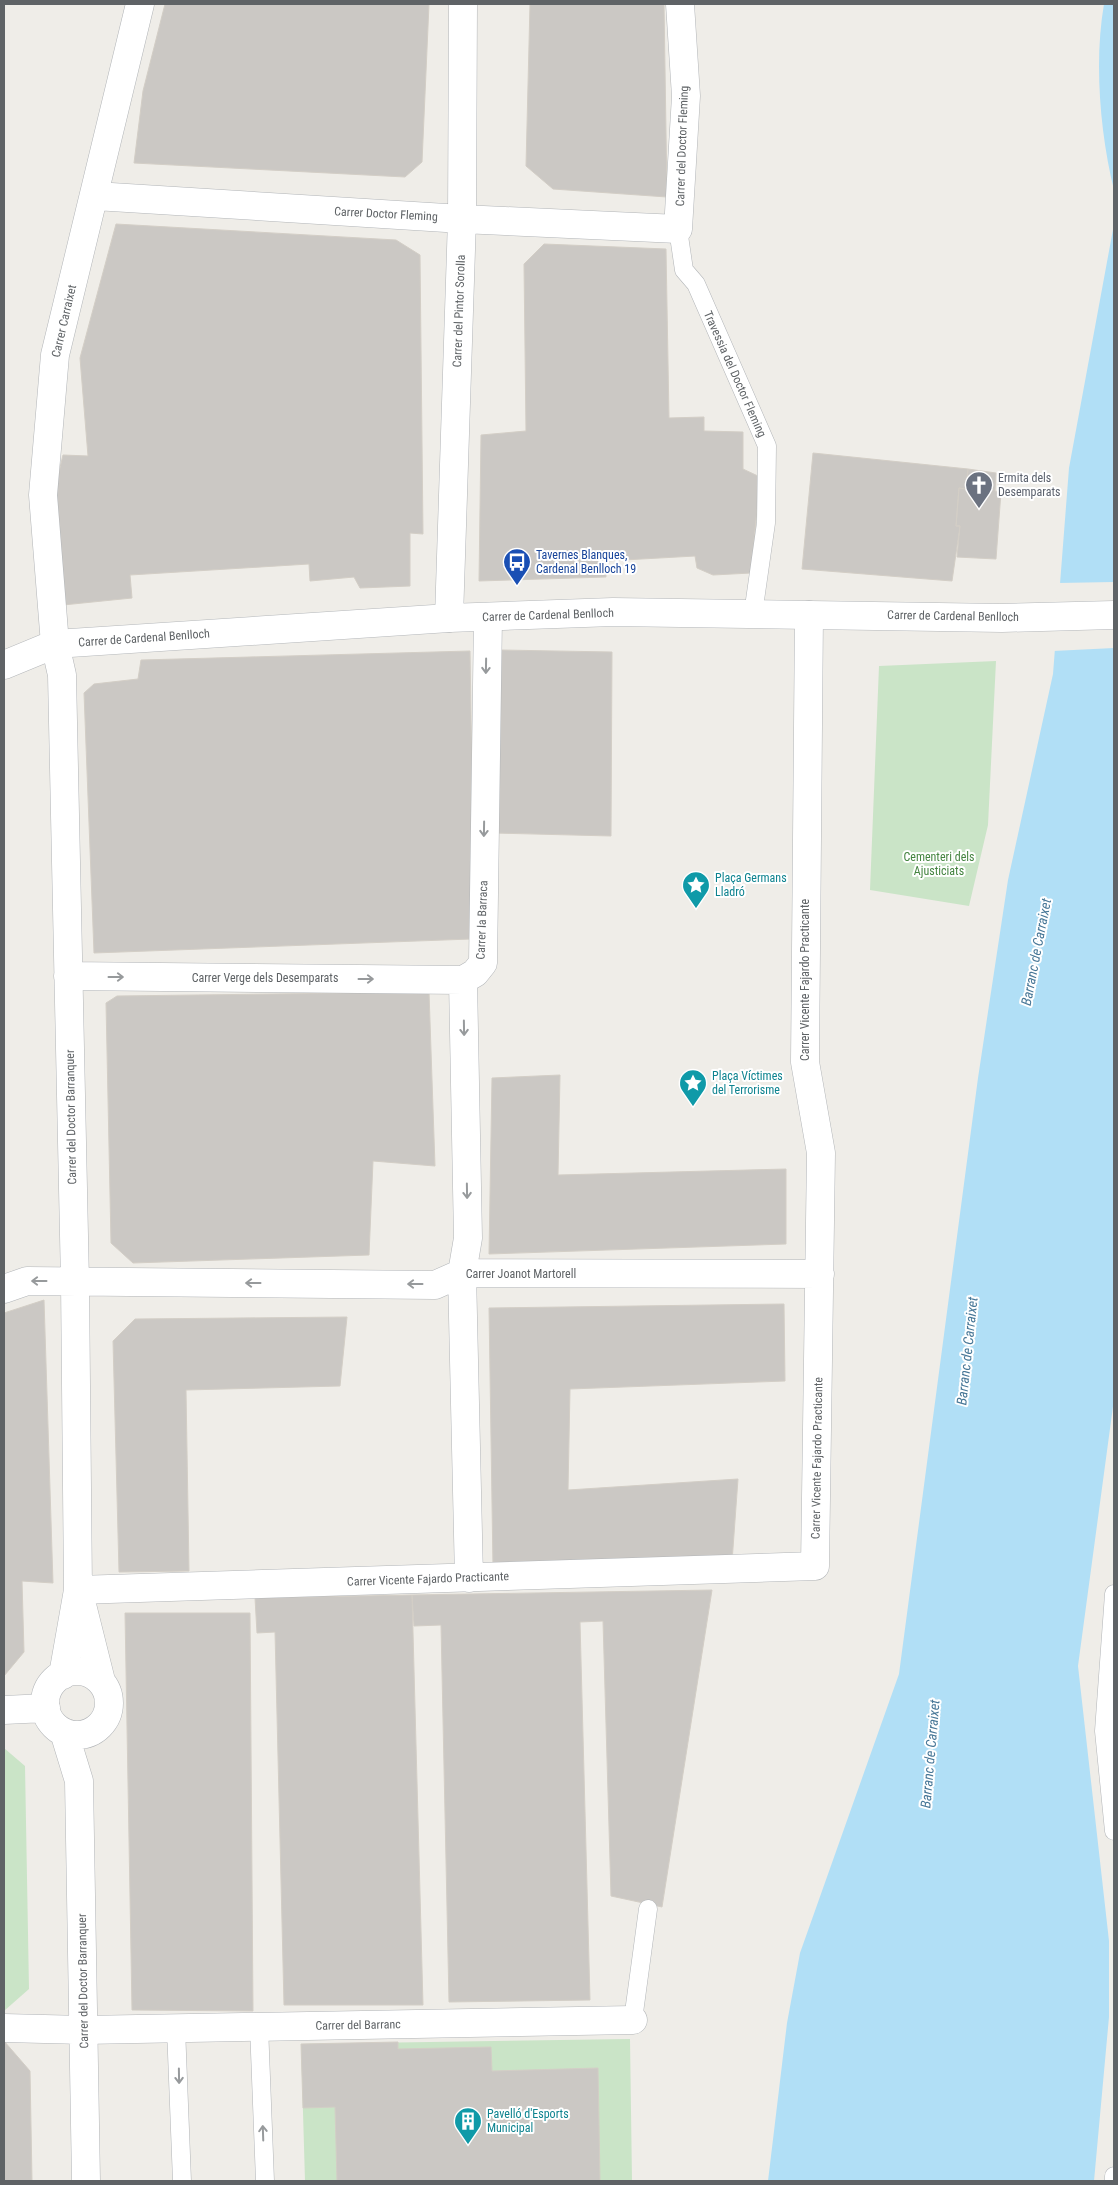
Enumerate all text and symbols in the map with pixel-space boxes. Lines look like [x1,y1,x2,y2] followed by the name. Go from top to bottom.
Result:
[673,85,691,207] street label: Carrer del Doctor Fleming
[334,204,438,224] street label: Carrer Doctor Fleming
[450,254,468,368] street label: Carrer del Pintor Sorolla
[49,283,79,359] street label: Carrer Carraixet
[701,309,769,439] street label: Travessia del Doctor Fleming
[964,470,994,509] church icon: Ermita dels Desemparats
[998,471,1060,499] place label: Ermita dels Desemparats
[502,547,532,586] bus stop icon: Tavernes Blanques, Cardenal Benlloch 19
[536,548,636,576] place label: Tavernes Blanques, Cardenal Benlloch 19
[482,606,614,624] street label: Carrer de Cardenal Benlloch
[887,608,1019,624] street label: Carrer de Cardenal Benlloch
[78,626,210,650] street label: Carrer de Cardenal Benlloch
[481,658,491,674] one-way arrow
[479,820,489,836] one-way arrow
[903,850,975,878] park label: Cementeri dels Ajusticiats
[681,870,711,909] place icon: Plaça Germans Lladró
[715,871,787,899] place label: Plaça Germans Lladró
[474,880,490,960] street label: Carrer la Barraca
[1018,896,1054,1007] water label: Barranc de Carraixet
[798,899,812,1061] street label: Carrer Vicente Fajardo Practicante
[192,971,338,985] street label: Carrer Verge dels Desemparats
[108,972,124,982] one-way arrow
[358,974,374,984] one-way arrow
[459,1020,469,1036] one-way arrow
[63,1049,79,1185] street label: Carrer del Doctor Barranquer
[678,1068,708,1107] place icon: Plaça Víctimes del Terrorisme
[712,1069,783,1097] place label: Plaça Víctimes del Terrorisme
[462,1182,472,1199] one-way arrow
[466,1267,576,1281] street label: Carrer Joanot Martorell
[31,1276,48,1286] one-way arrow
[245,1278,262,1288] one-way arrow
[408,1280,424,1289] one-way arrow
[953,1295,981,1406] water label: Barranc de Carraixet
[809,1376,825,1539] street label: Carrer Vicente Fajardo Practicante
[347,1569,510,1589] street label: Carrer Vicente Fajardo Practicante
[917,1698,943,1809] water label: Barranc de Carraixet
[75,1913,91,2049] street label: Carrer del Doctor Barranquer
[315,2017,401,2033] street label: Carrer del Barranc
[175,2068,184,2084] one-way arrow
[453,2106,483,2145] building icon: Pavelló d'Esports Municipal
[487,2107,569,2135] place label: Pavelló d'Esports Municipal
[258,2125,268,2141] one-way arrow

